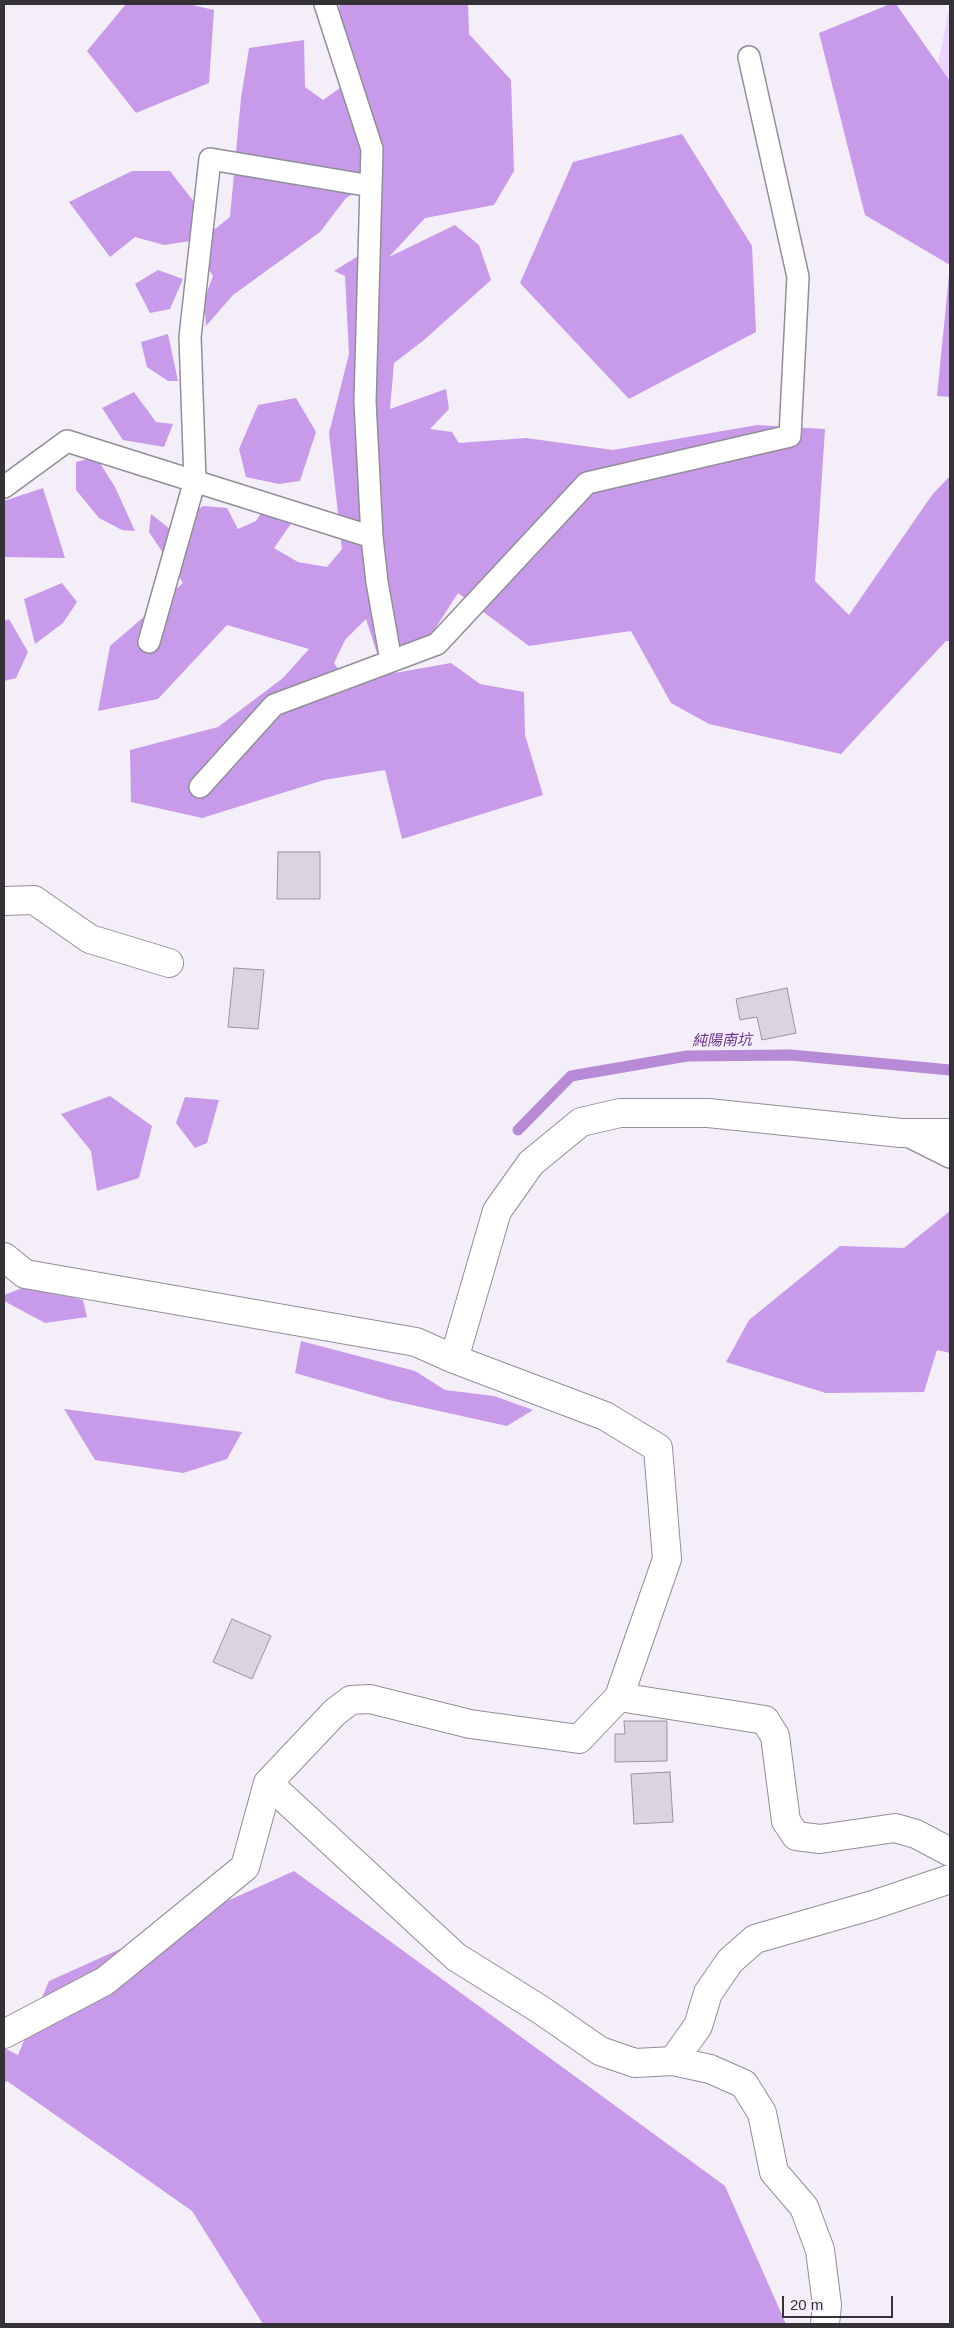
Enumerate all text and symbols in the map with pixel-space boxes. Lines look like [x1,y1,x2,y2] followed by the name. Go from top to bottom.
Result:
[692,1031,752,1051] water label: 純陽南坑
[784,2286,895,2318] scale bar
[790,2296,823,2313] text: 20 m

